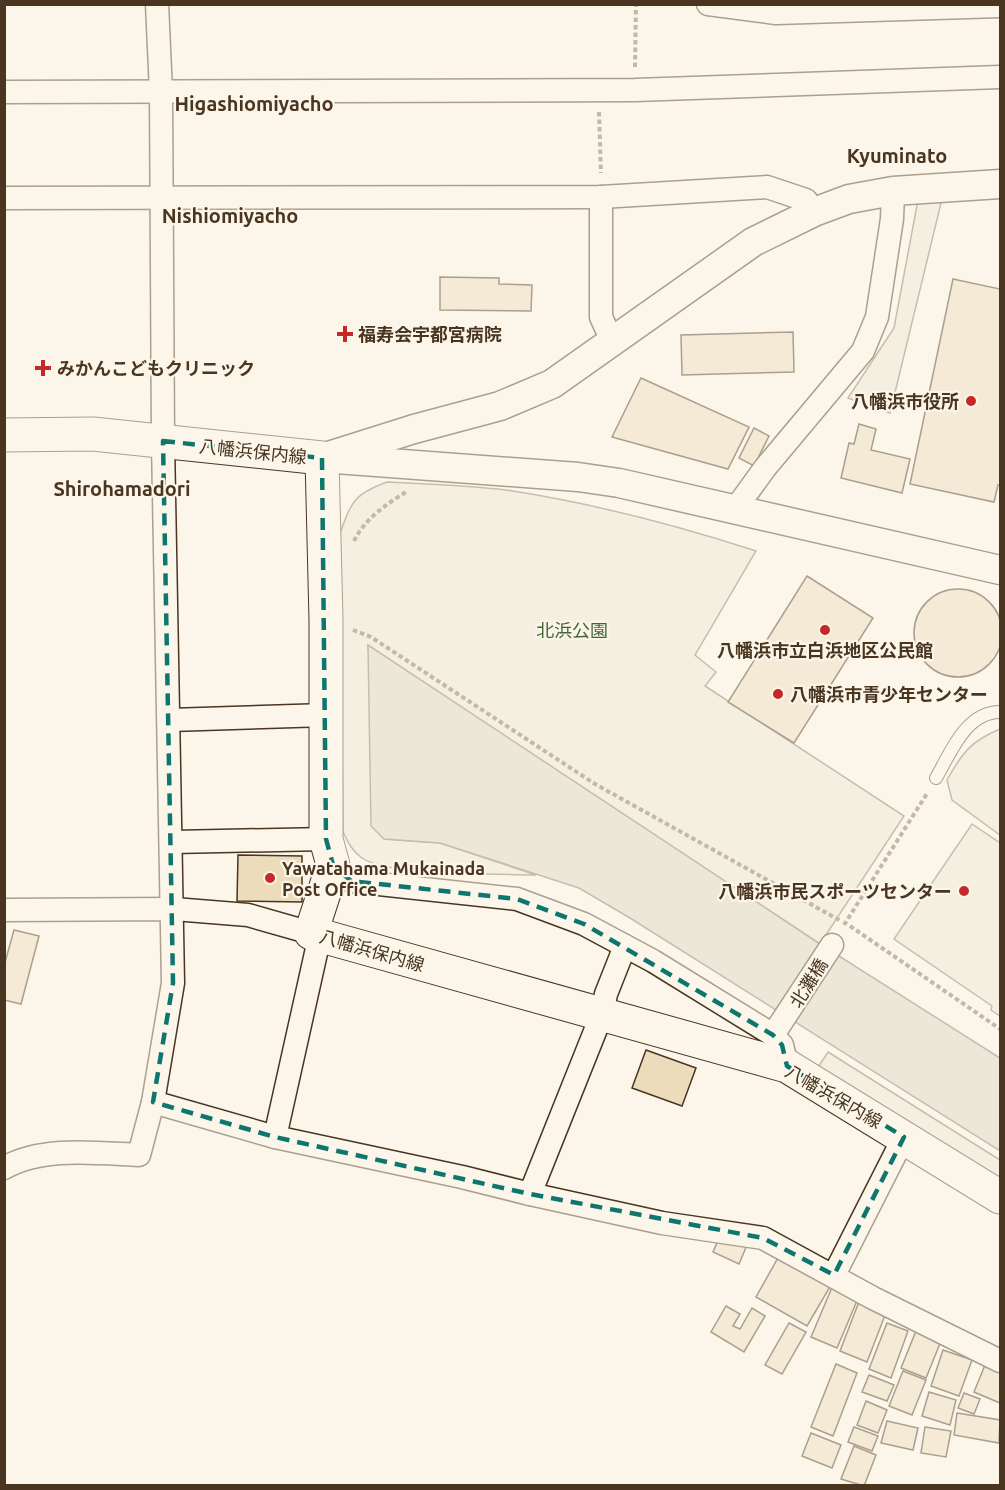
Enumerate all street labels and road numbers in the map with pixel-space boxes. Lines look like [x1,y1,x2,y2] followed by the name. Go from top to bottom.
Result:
[198,435,308,467] street label: 八幡浜保内線
[317,926,427,974] street label: 八幡浜保内線
[785,955,831,1011] street label: 北灘橋
[782,1060,886,1132] street label: 八幡浜保内線

